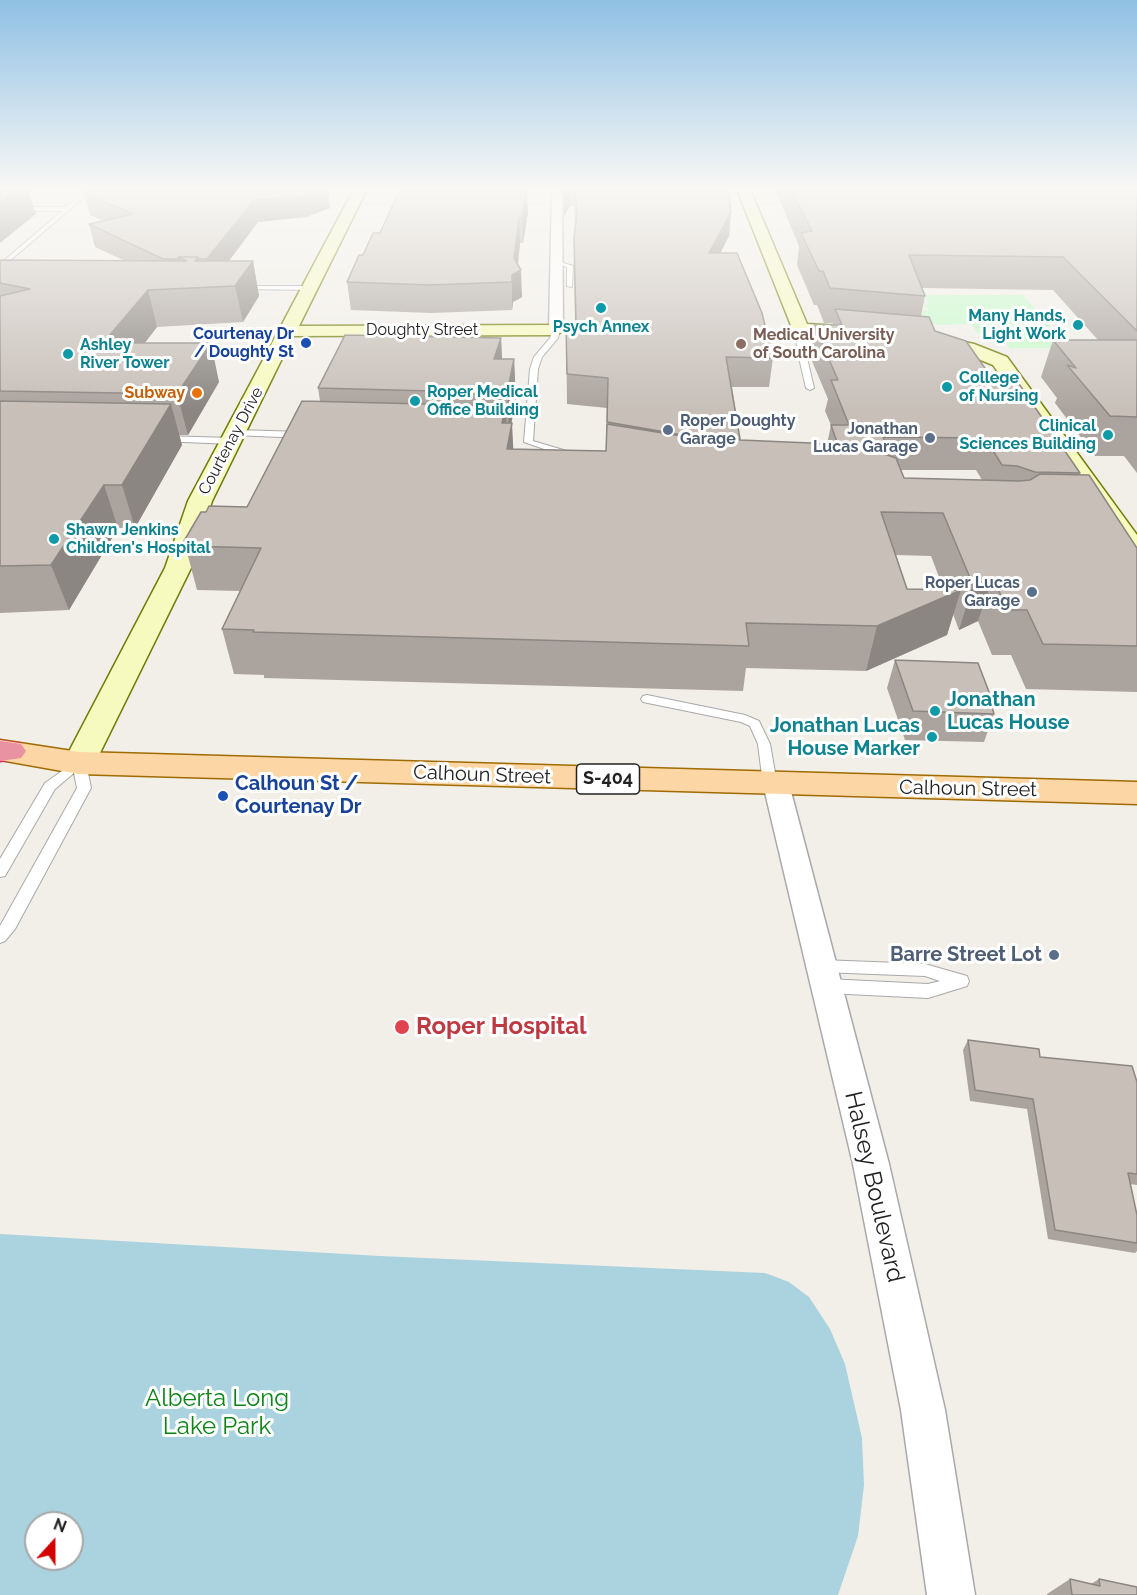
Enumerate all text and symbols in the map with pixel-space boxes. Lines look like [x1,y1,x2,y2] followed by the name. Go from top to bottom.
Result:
[594,301,608,315] marker: Psych Annex
[968,306,1066,344] place label: Many Hands, Light Work
[553,317,649,337] place label: Psych Annex
[1071,318,1085,332] marker: Many Hands, Light Work
[366,320,478,340] street label: Doughty Street
[193,324,294,362] place label: Courtenay Dr / Doughty St
[753,325,895,363] place label: Medical University of South Carolina
[80,335,169,373] place label: Ashley River Tower
[299,336,313,350] marker: Courtenay Dr / Doughty St
[734,337,748,351] marker: Medical University of South Carolina
[61,347,75,361] marker: Ashley River Tower
[959,368,1038,406] place label: College of Nursing
[940,380,954,394] marker: College of Nursing
[427,382,539,420] place label: Roper Medical Office Building
[125,383,185,403] place label: Subway
[195,384,267,498] street label: Courtenay Drive
[190,386,204,400] marker: Subway
[408,394,422,408] marker: Roper Medical Office Building
[680,411,796,449] place label: Roper Doughty Garage
[959,416,1096,454] place label: Clinical Sciences Building
[813,419,918,457] place label: Jonathan Lucas Garage
[661,423,675,437] marker: Roper Doughty Garage
[1101,428,1115,442] marker: Clinical Sciences Building
[923,431,937,445] marker: Jonathan Lucas Garage
[66,520,211,558] place label: Shawn Jenkins Children's Hospital
[47,532,61,546] marker: Shawn Jenkins Children's Hospital
[925,573,1020,611] place label: Roper Lucas Garage
[1025,585,1039,599] marker: Roper Lucas Garage
[947,688,1070,735] place label: Jonathan Lucas House
[928,704,942,718] marker: Jonathan Lucas House
[770,714,920,761] place label: Jonathan Lucas House Marker
[925,730,939,744] marker: Jonathan Lucas House Marker
[413,761,551,789] street label: Calhoun Street
[576,764,640,794] road number: S-404
[235,772,361,819] place label: Calhoun St / Courtenay Dr
[899,776,1037,802] street label: Calhoun Street
[216,789,230,803] marker: Calhoun St / Courtenay Dr
[890,943,1042,967] place label: Barre Street Lot
[1047,948,1061,962] marker: Barre Street Lot
[416,1013,587,1041] place label: Roper Hospital
[393,1018,411,1036] marker: Roper Hospital
[838,1089,910,1285] street label: Halsey Boulevard
[145,1385,289,1441] park label: Alberta Long Lake Park
[24,1511,84,1571] north arrow
[51,1515,69,1537] text: N

